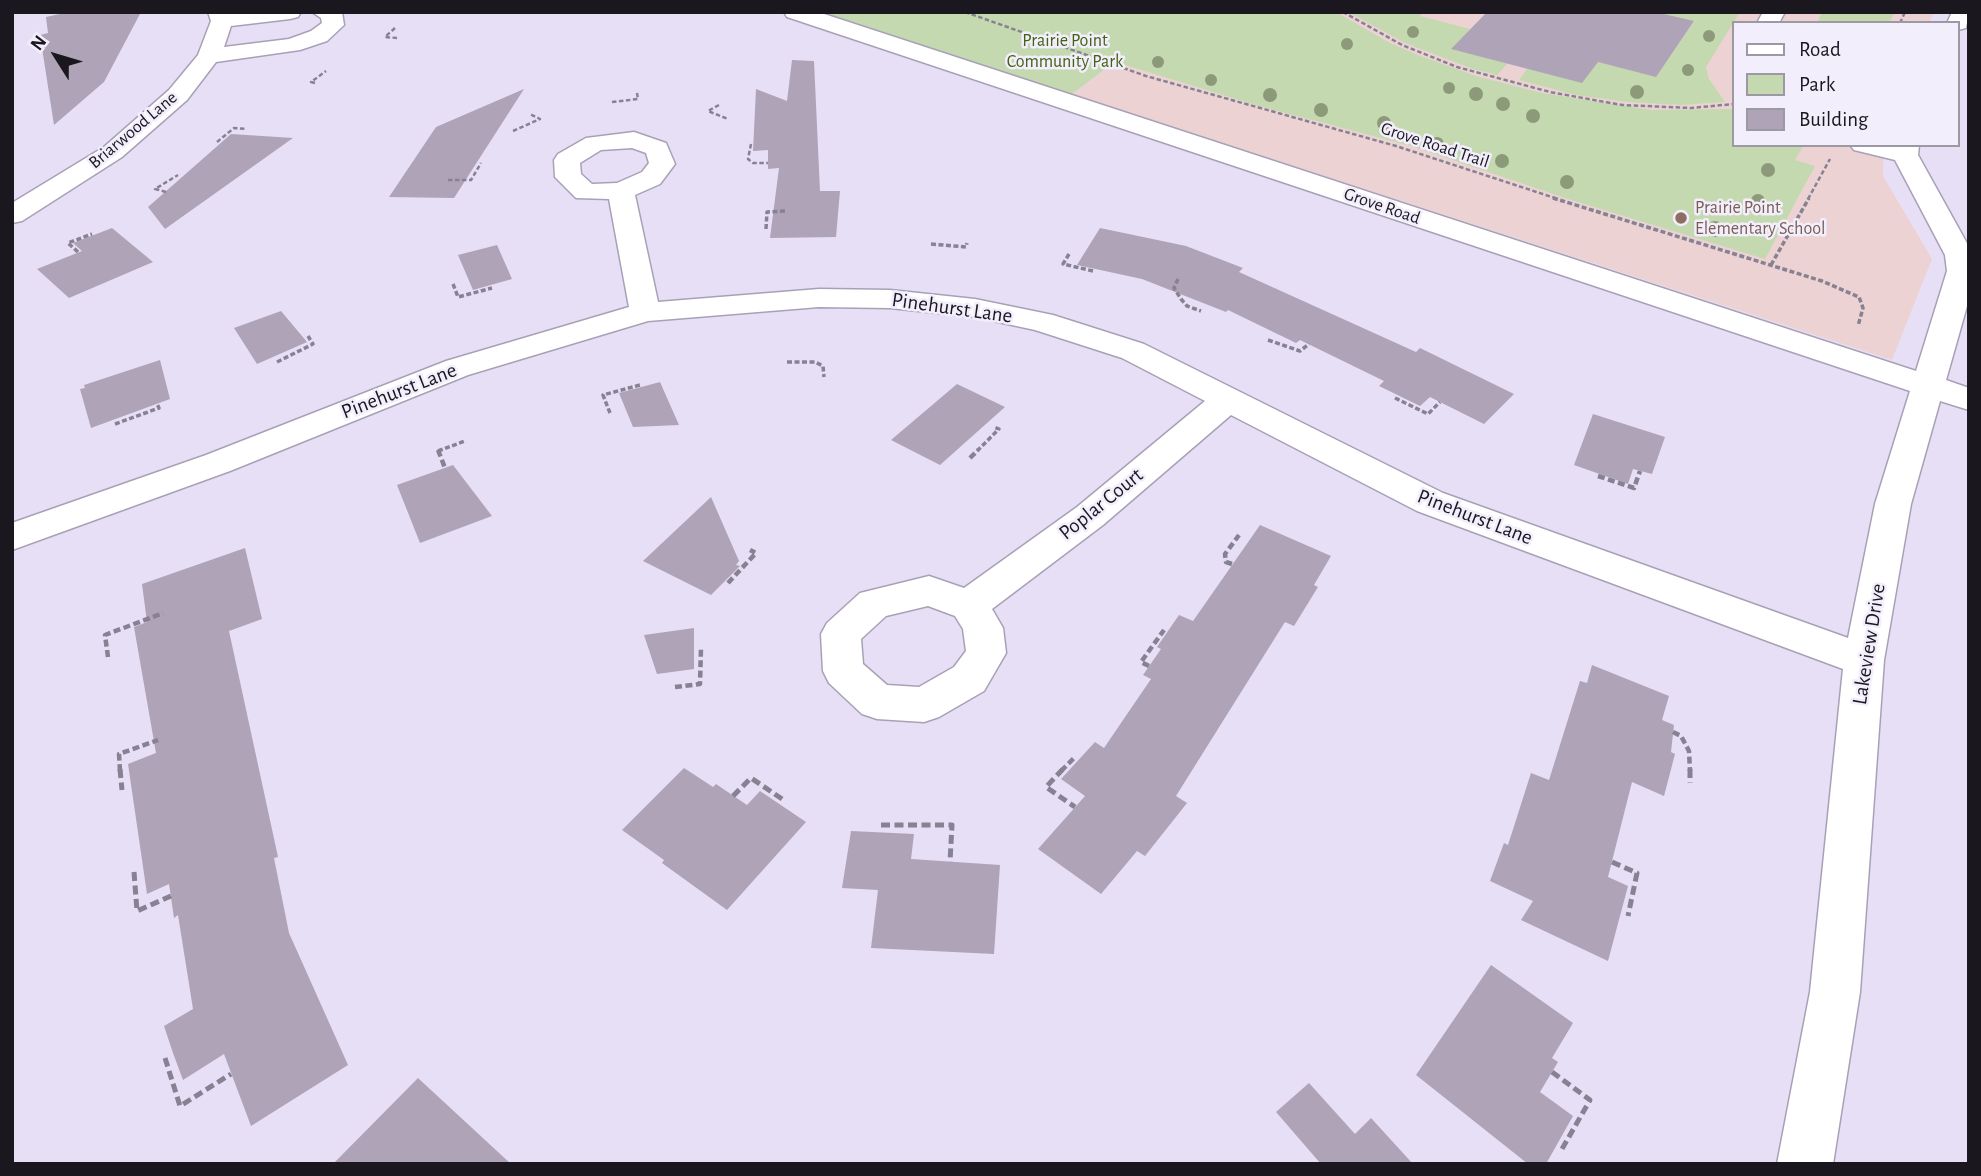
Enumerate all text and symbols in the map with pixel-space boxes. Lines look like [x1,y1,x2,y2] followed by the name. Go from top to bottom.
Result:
[21,21,91,91] north arrow
[1732,21,1960,147] legend
[1007,30,1123,72] park label: Prairie Point Community Park
[27,32,50,54] text: N
[1799,39,1841,60] text: Road
[1799,74,1835,95] text: Park
[84,87,182,173] street label: Briarwood Lane
[1799,109,1868,130] text: Building
[1378,117,1492,173] street label: Grove Road Trail
[1341,183,1423,229] street label: Grove Road
[1695,197,1825,240] place label: Prairie Point Elementary School
[1673,210,1689,226] marker: Prairie Point Elementary School
[890,287,1014,329] street label: Pinehurst Lane
[338,357,460,425] street label: Pinehurst Lane
[1054,463,1148,545] street label: Poplar Court
[1414,483,1536,551] street label: Pinehurst Lane
[1847,582,1891,706] street label: Lakeview Drive

